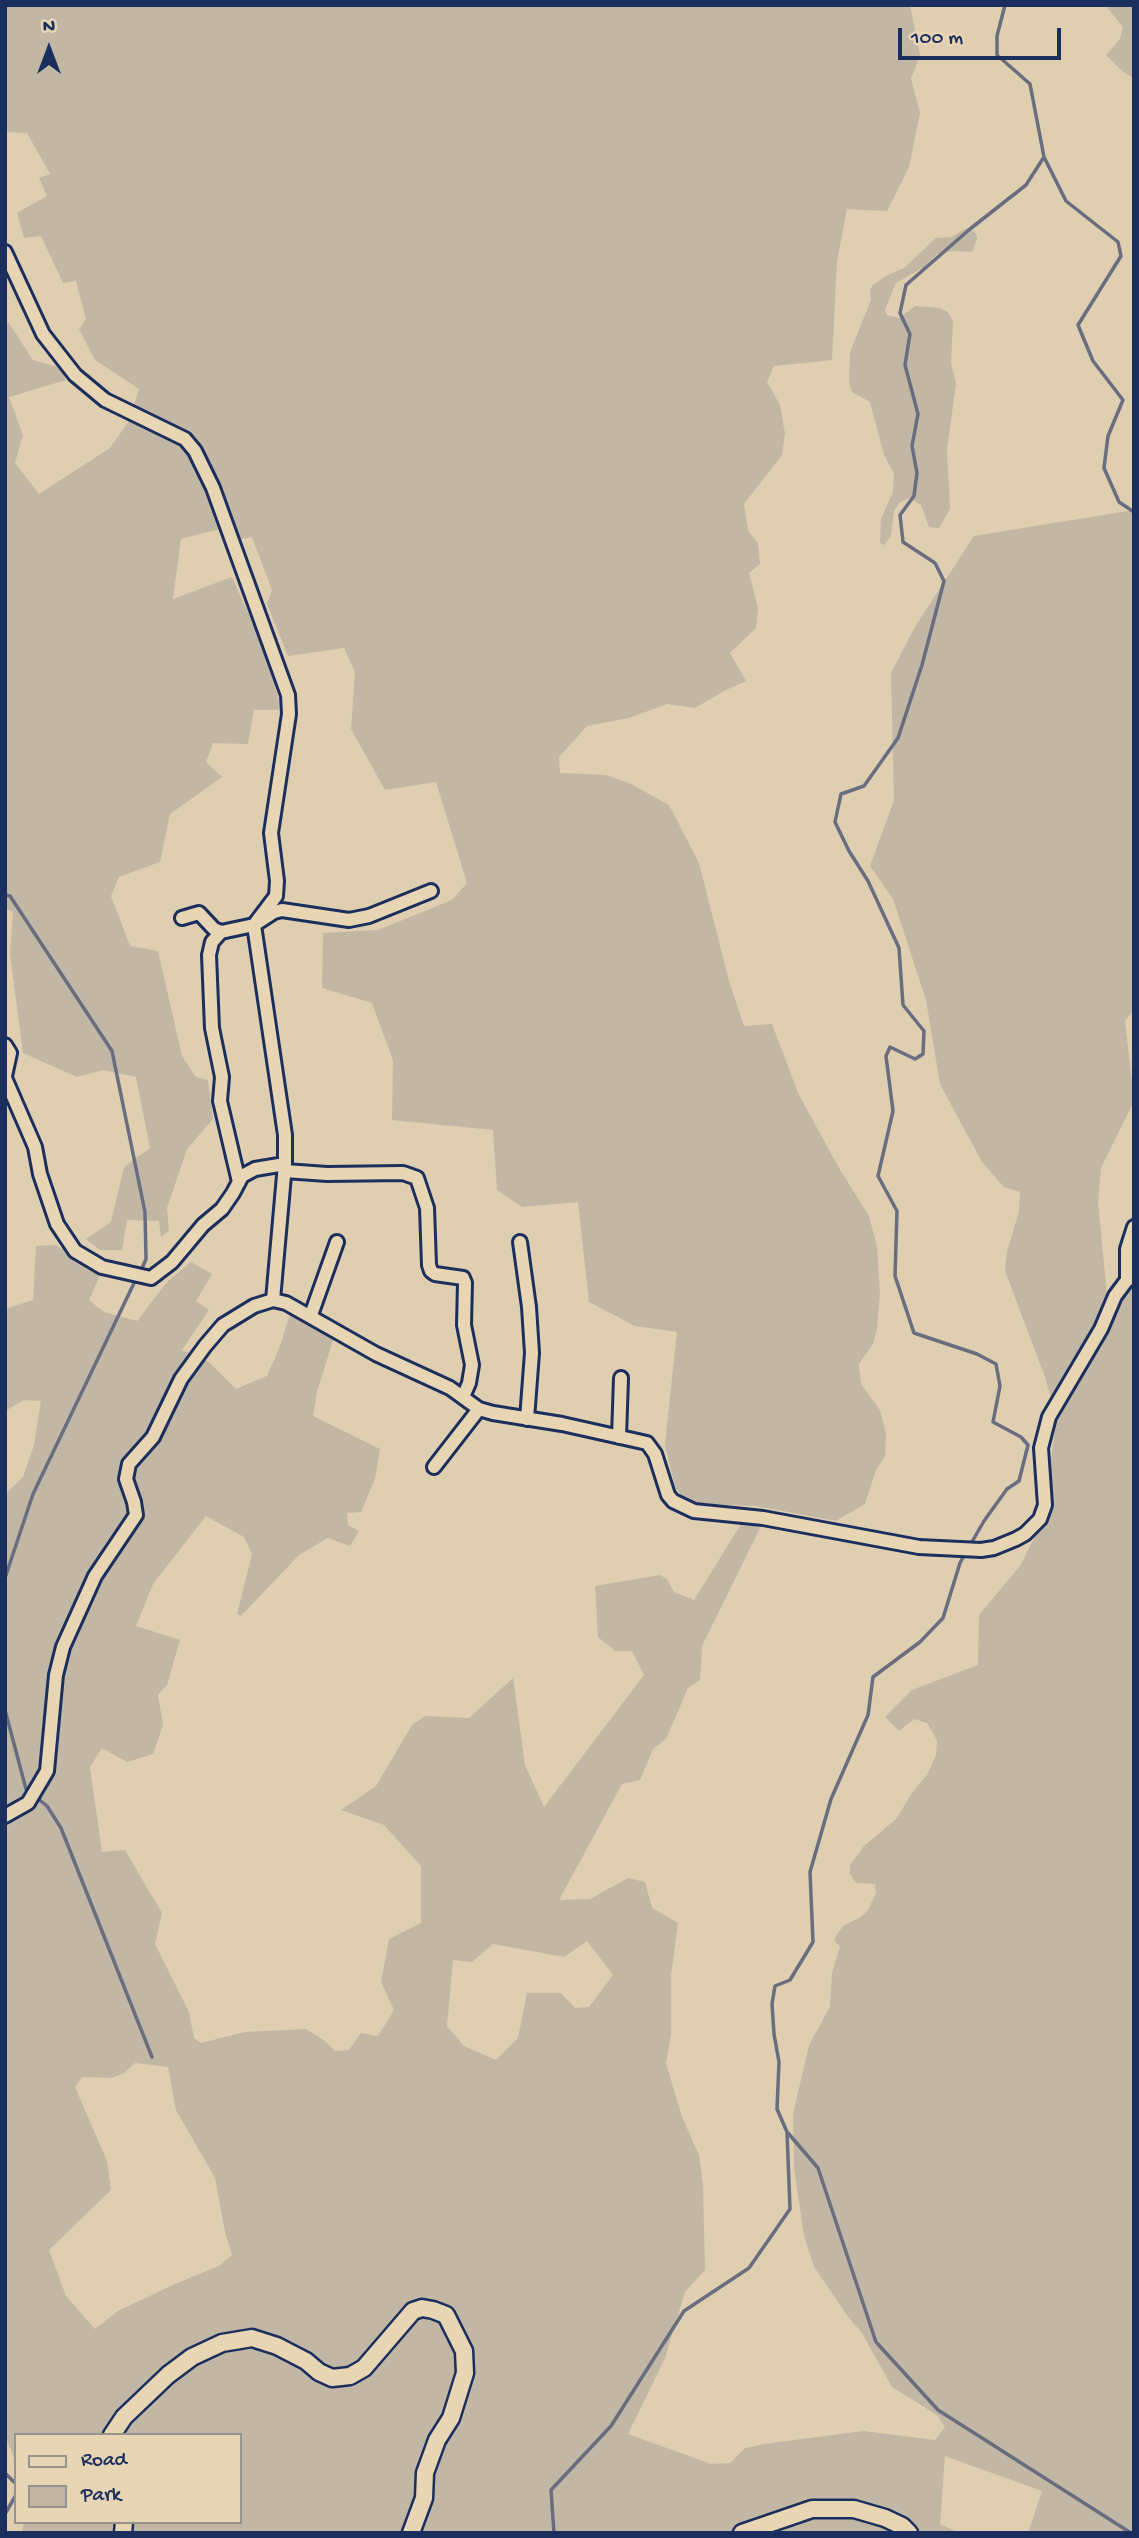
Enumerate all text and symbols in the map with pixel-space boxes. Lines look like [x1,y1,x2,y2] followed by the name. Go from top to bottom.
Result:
[14,14,84,84] north arrow
[901,14,1064,58] scale bar
[43,16,55,39] text: N
[911,27,963,52] text: 100 m
[14,2433,242,2524] legend
[81,2449,127,2474] text: Road
[81,2484,121,2509] text: Park

